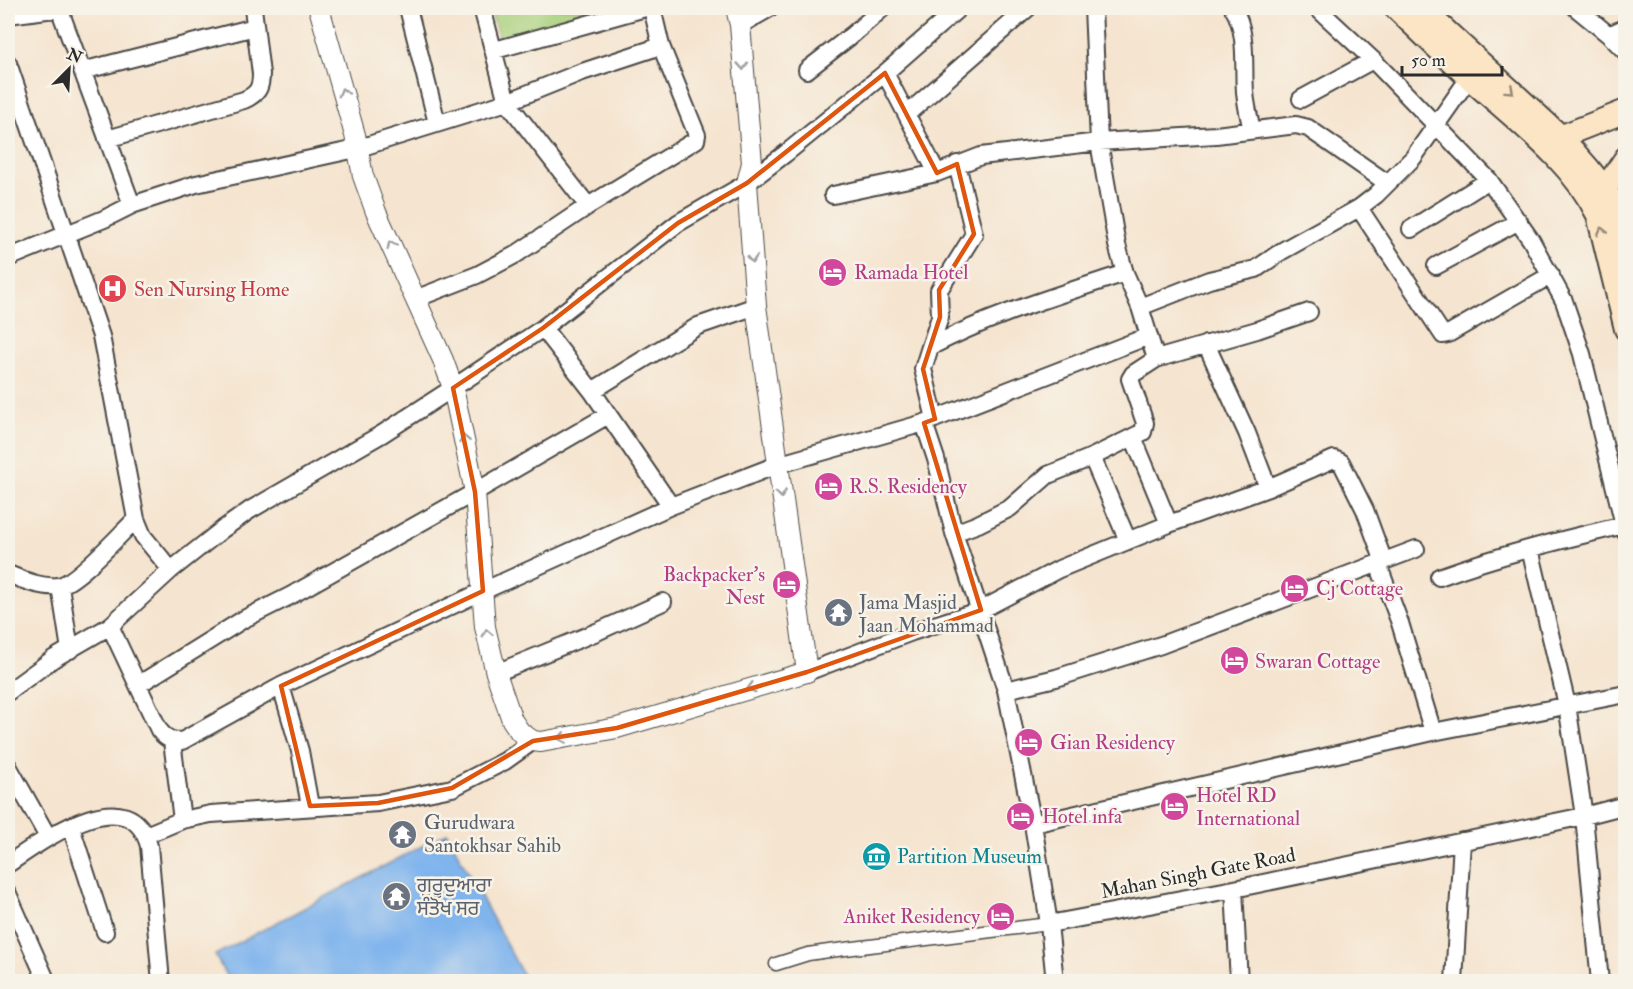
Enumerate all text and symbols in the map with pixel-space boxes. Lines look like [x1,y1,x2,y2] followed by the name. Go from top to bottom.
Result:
[39,39,99,99] north arrow
[1402,39,1502,77] scale bar
[63,44,86,69] text: N
[1411,49,1446,72] text: 50 m
[736,61,749,70] one-way arrow
[1503,83,1513,94] one-way arrow
[338,87,350,98] one-way arrow
[1596,227,1609,237] one-way arrow
[386,241,398,252] one-way arrow
[746,255,759,264] one-way arrow
[817,256,849,288] hotel icon: Ramada Hotel
[854,260,968,285] place label: Ramada Hotel
[97,273,129,305] hospital icon: Sen Nursing Home
[134,277,289,302] place label: Sen Nursing Home
[458,435,471,445] one-way arrow
[812,470,844,502] hotel icon: R.S. Residency
[849,474,968,499] place label: R.S. Residency
[775,490,787,499] one-way arrow
[663,562,766,610] place label: Backpacker’s Nest
[770,569,802,601] hotel icon: Backpacker’s Nest
[1279,572,1311,604] hotel icon: Cj Cottage
[1316,576,1403,601] place label: Cj Cottage
[858,590,994,638] place label: Jama Masjid Jaan Mohammad
[822,597,854,629] temple icon: Jama Masjid Jaan Mohammad
[481,628,494,638] one-way arrow
[1218,645,1250,677] hotel icon: Swaran Cottage
[1255,649,1380,674] place label: Swaran Cottage
[746,681,757,693] one-way arrow
[1013,726,1045,758] hotel icon: Gian Residency
[1050,730,1176,755] place label: Gian Residency
[558,731,568,744] one-way arrow
[1196,783,1300,831] place label: Hotel RD International
[1159,790,1191,822] hotel icon: Hotel RD International
[1005,800,1037,832] hotel icon: Hotel infa
[1042,804,1123,829] place label: Hotel infa
[424,810,561,858] place label: Gurudwara Santokhsar Sahib
[387,818,419,850] temple icon: Gurudwara Santokhsar Sahib
[860,840,892,872] museum icon: Partition Museum
[1099,842,1298,904] street label: Mahan Singh Gate Road
[897,844,1042,869] place label: Partition Museum
[416,873,492,921] place label: ਗੁਰੂਦੁਆਰਾ ਸੰਤੋਖ ਸਰ
[380,880,412,912] temple icon: ਗੁਰੂਦੁਆਰਾ ਸੰਤੋਖ ਸਰ
[985,900,1017,932] hotel icon: Aniket Residency
[842,904,981,929] place label: Aniket Residency

